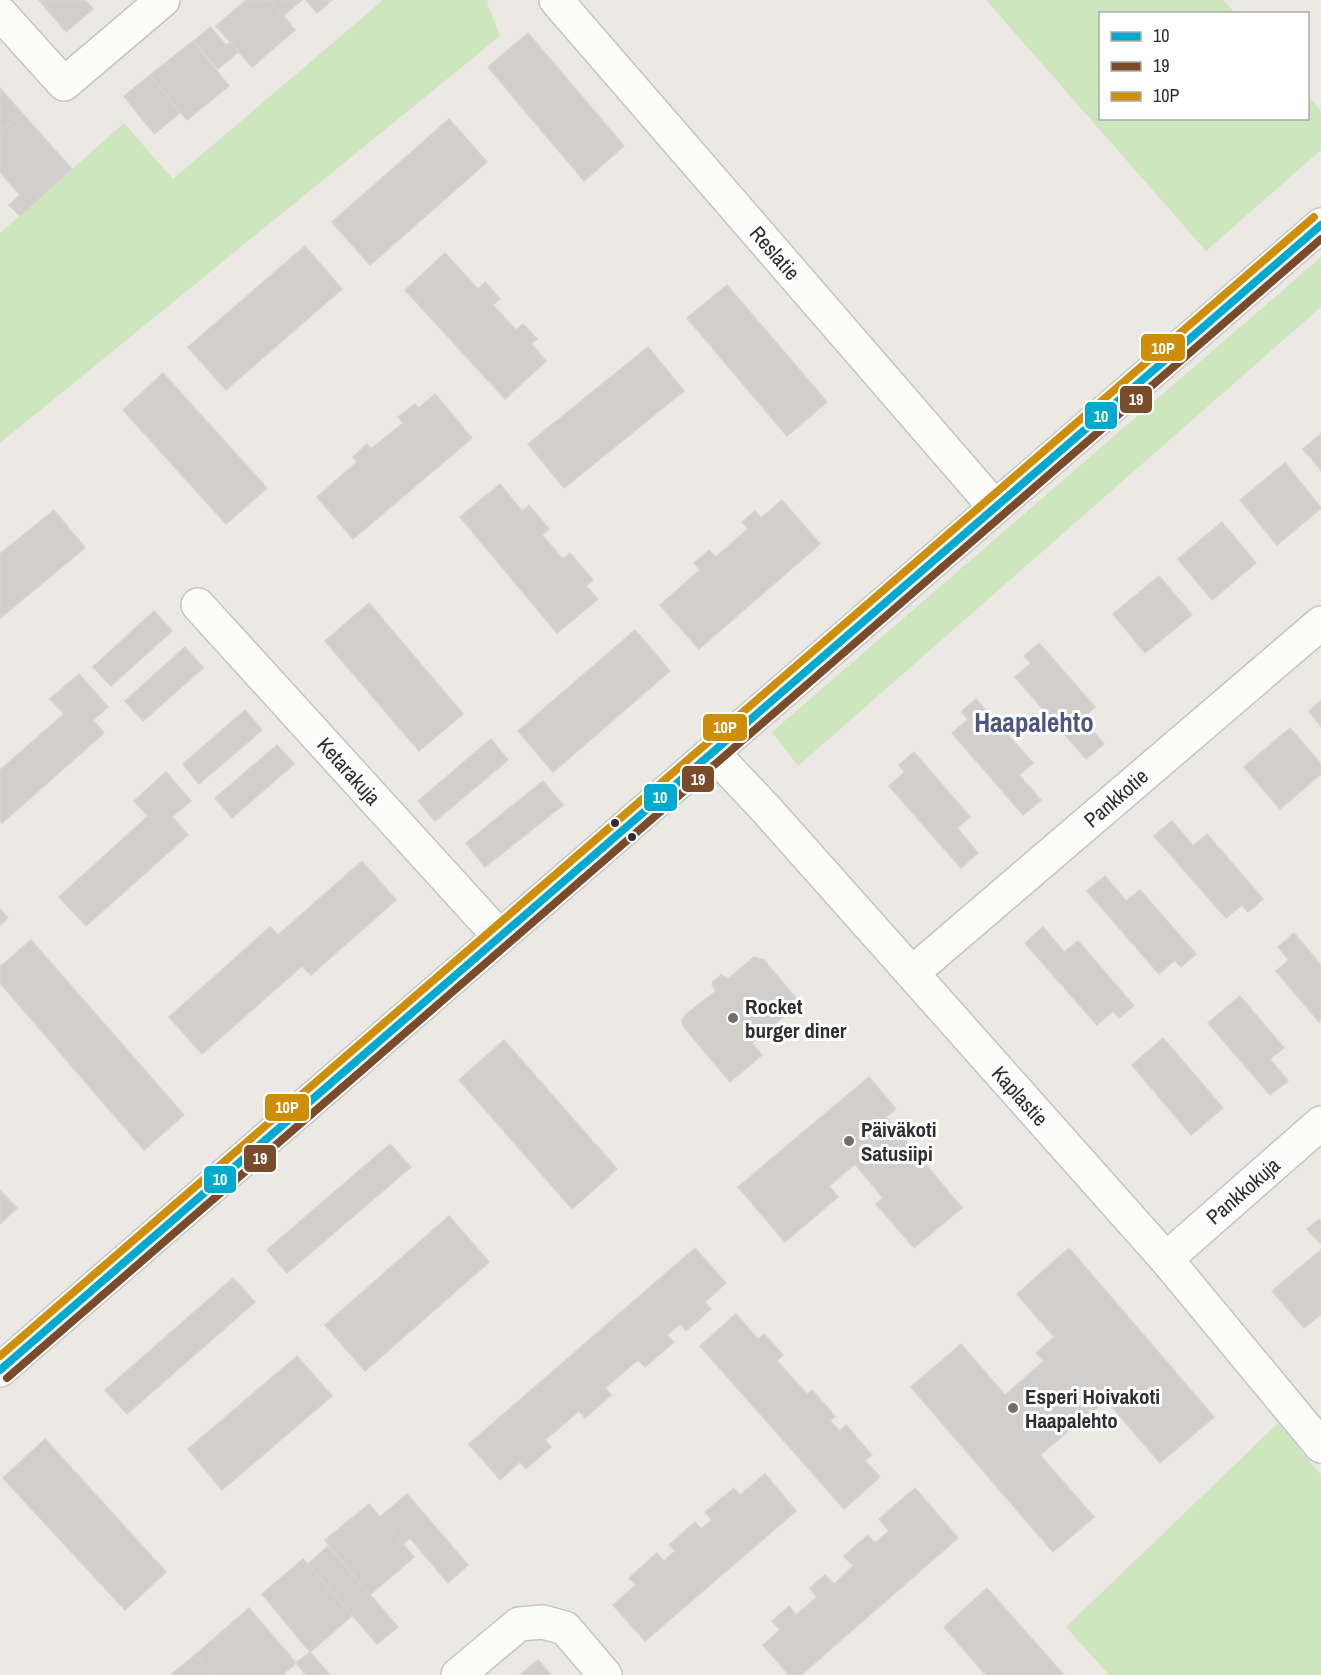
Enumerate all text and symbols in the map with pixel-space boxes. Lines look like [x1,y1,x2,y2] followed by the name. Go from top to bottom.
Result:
[1099,12,1309,120] legend
[1153,23,1169,48] text: 10
[1153,53,1169,78] text: 19
[1153,83,1179,108] text: 10P
[743,220,807,286] street label: Reslatie
[1140,333,1186,362] line badge: 10P
[1151,337,1175,359] text: 10P
[1119,385,1153,414] line badge: 19
[1129,388,1143,410] text: 19
[1084,401,1118,430] line badge: 10
[1094,405,1108,427] text: 10
[974,704,1094,740] district label: Haapalehto
[702,713,748,742] line badge: 10P
[713,716,737,738] text: 10P
[311,731,388,812] street label: Ketarakuja
[1078,762,1154,834] street label: Pankkotie
[681,765,715,793] line badge: 19
[691,768,705,790] text: 19
[643,783,678,812] line badge: 10
[653,786,667,808] text: 10
[609,817,621,829] unlabelled marker
[626,831,638,843] unlabelled marker
[745,992,847,1045] place label: Rocket burger diner
[726,1011,740,1025] marker: Rocket burger diner
[985,1060,1055,1132] street label: Kaplastie
[264,1093,310,1122] line badge: 10P
[275,1096,299,1118] text: 10P
[861,1115,937,1168] place label: Päiväkoti Satusiipi
[842,1134,856,1148] marker: Päiväkoti Satusiipi
[243,1144,277,1173] line badge: 19
[253,1147,267,1169] text: 19
[1200,1151,1286,1231] street label: Pankkokuja
[203,1165,237,1194] line badge: 10
[213,1168,227,1190] text: 10
[1025,1382,1160,1435] place label: Esperi Hoivakoti Haapalehto
[1006,1401,1020,1415] marker: Esperi Hoivakoti Haapalehto

